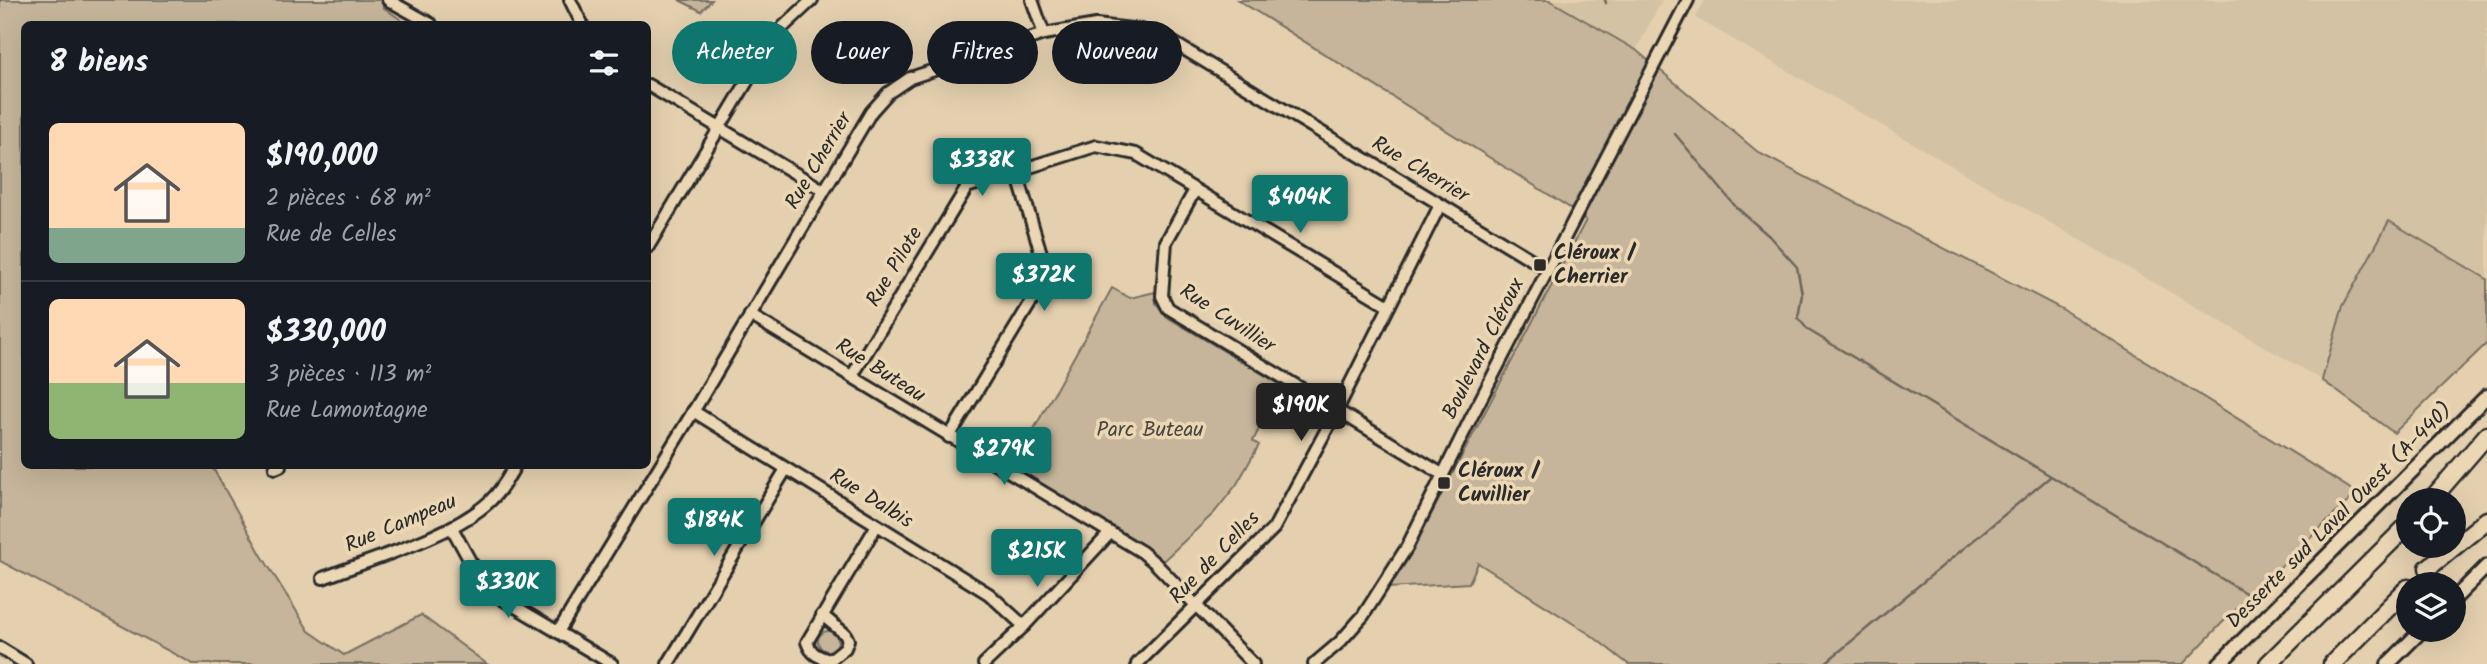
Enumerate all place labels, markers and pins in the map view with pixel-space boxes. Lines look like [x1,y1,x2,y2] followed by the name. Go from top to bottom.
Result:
[933,138,1031,198] pin: $338K
[1251,176,1349,235] pin: $404K
[1554,237,1636,294] place label: Cléroux / Cherrier
[995,254,1093,313] pin: $372K
[1532,257,1548,273] marker: Cléroux / Cherrier
[1252,384,1350,443] pin: $190K
[955,428,1053,487] pin: $279K
[1458,455,1540,512] place label: Cléroux / Cuvillier
[1436,475,1452,491] marker: Cléroux / Cuvillier
[665,498,763,558] pin: $184K
[988,530,1086,589] pin: $215K
[459,560,557,620] pin: $330K

